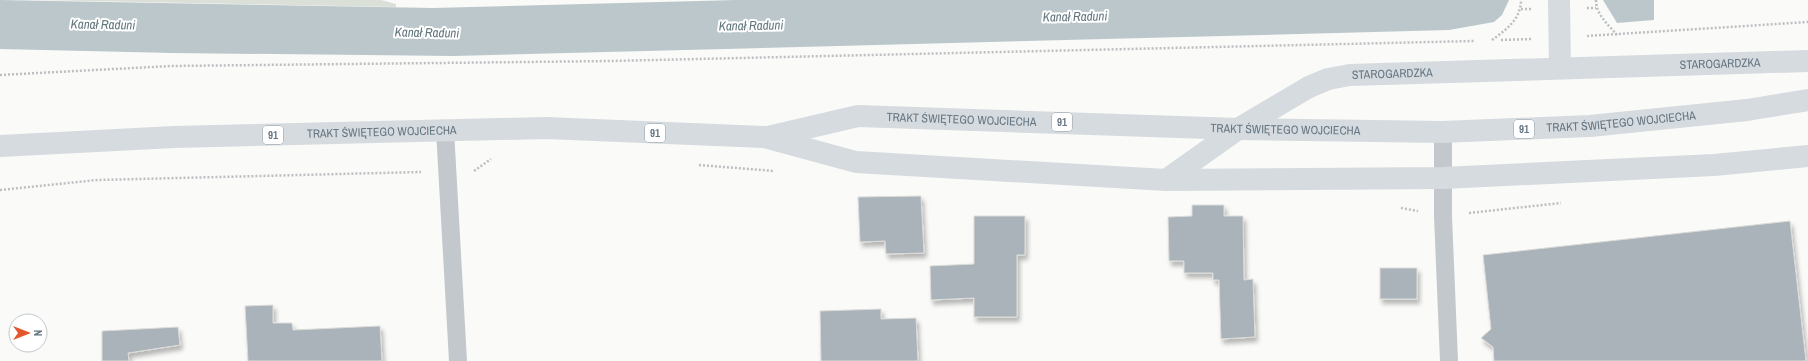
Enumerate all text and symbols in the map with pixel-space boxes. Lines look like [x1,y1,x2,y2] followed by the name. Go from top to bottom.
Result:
[1043,7,1107,26] water label: Kanał Raduni
[71,15,135,34] water label: Kanał Raduni
[719,16,783,35] water label: Kanał Raduni
[395,23,459,42] water label: Kanał Raduni
[1679,54,1761,73] street label: STAROGARDZKA
[1352,64,1433,83] street label: STAROGARDZKA
[1546,107,1697,136] street label: TRAKT ŚWIĘTEGO WOJCIECHA
[886,109,1037,130] street label: TRAKT ŚWIĘTEGO WOJCIECHA
[1052,113,1072,131] road number: 91
[1210,120,1361,139] street label: TRAKT ŚWIĘTEGO WOJCIECHA
[1514,120,1534,138] road number: 91
[307,122,457,142] street label: TRAKT ŚWIĘTEGO WOJCIECHA
[645,124,665,142] road number: 91
[263,126,283,144] road number: 91
[8,313,48,353] north arrow
[31,330,45,336] text: N

